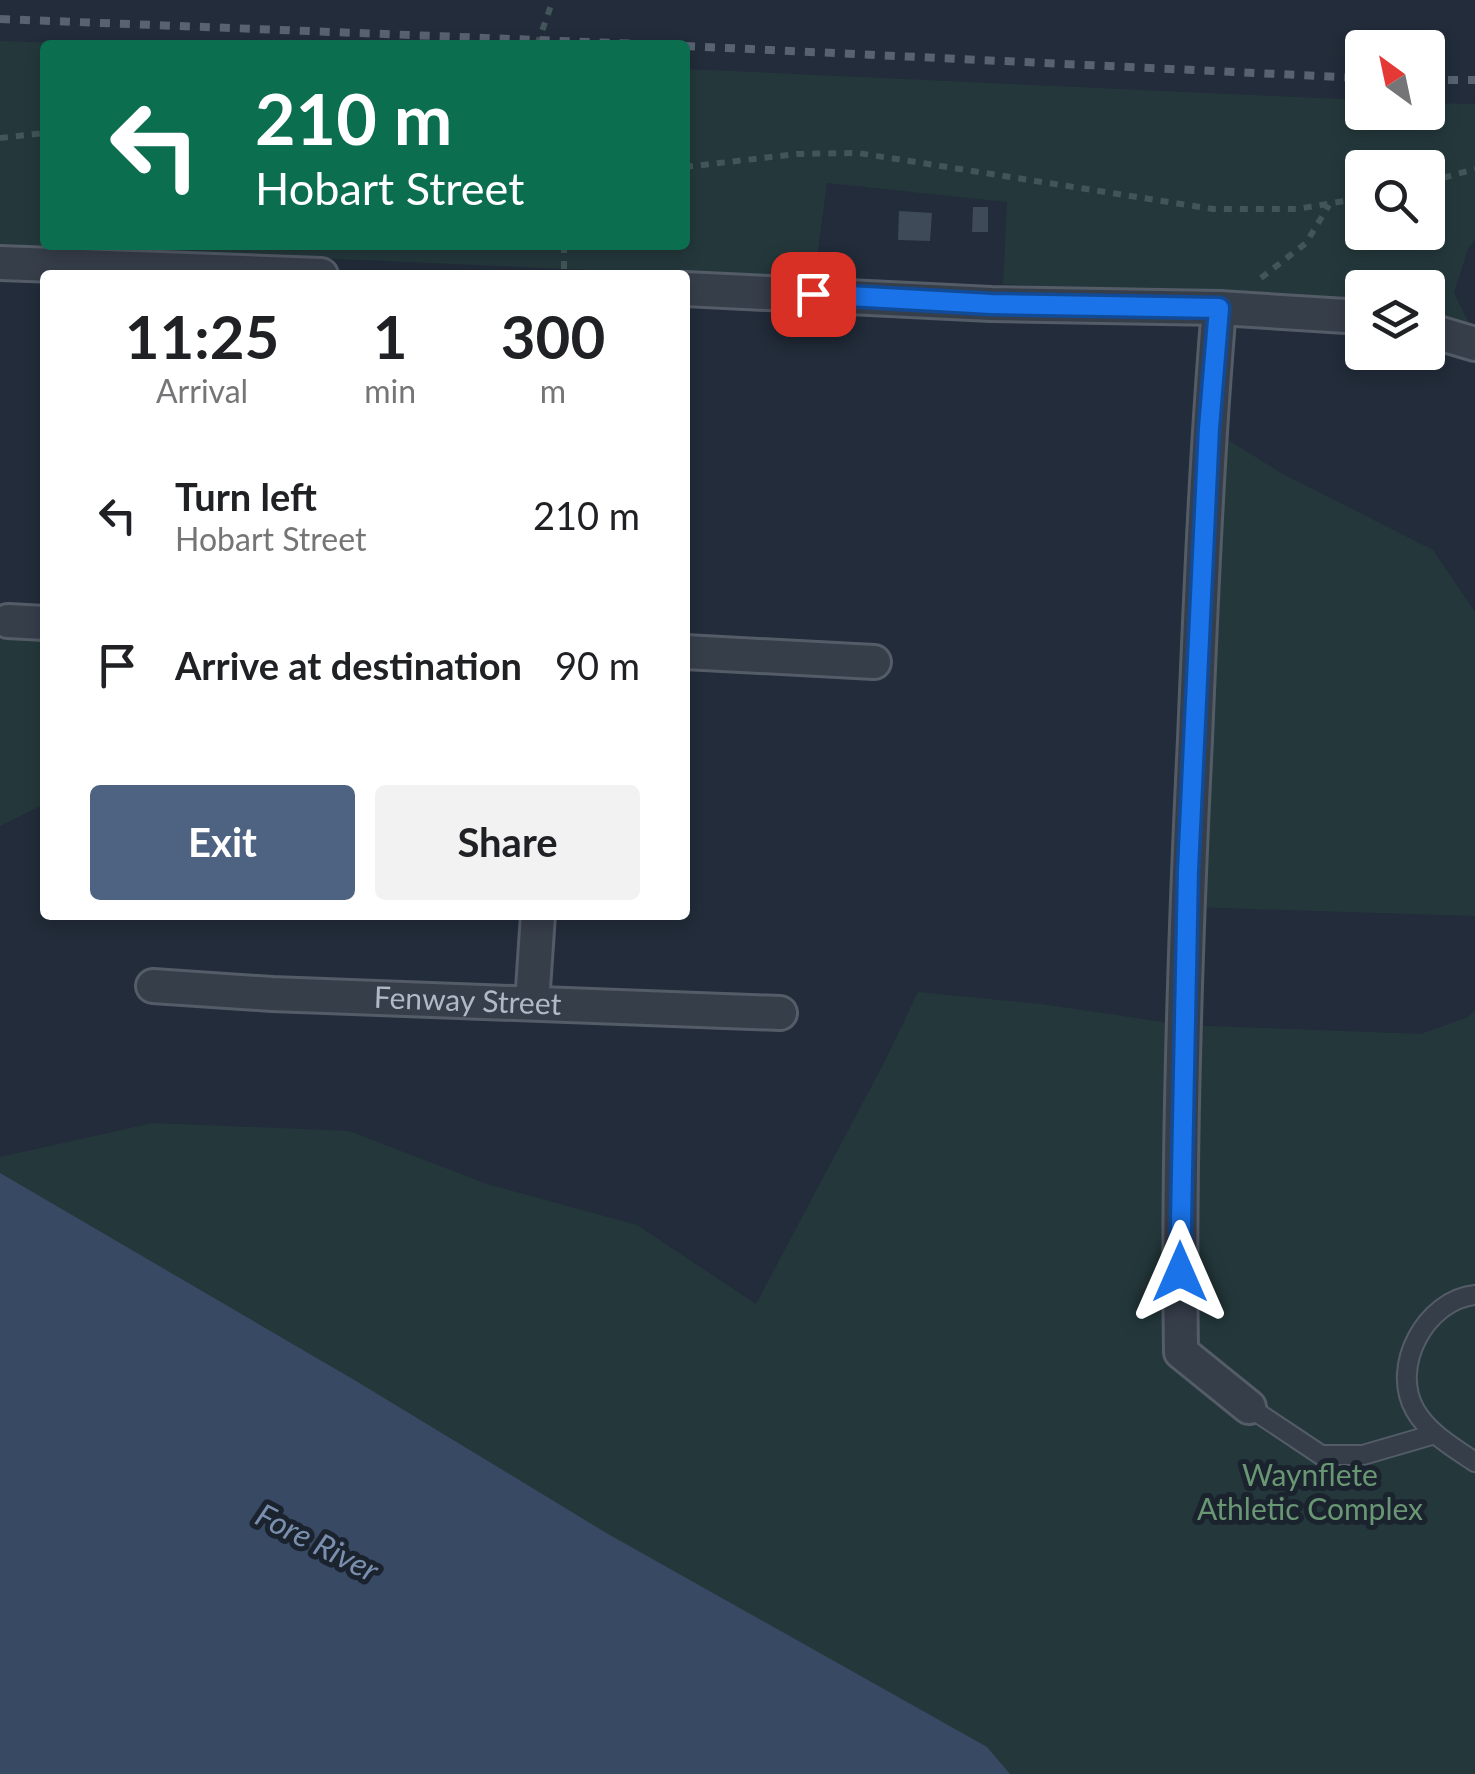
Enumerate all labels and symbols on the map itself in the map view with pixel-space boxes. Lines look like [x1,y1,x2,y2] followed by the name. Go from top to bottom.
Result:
[1345,30,1445,130] north arrow
[771,252,856,337] pin
[373,978,562,1021] street label: Fenway Street
[1128,1220,1232,1324] position arrow
[1197,1456,1423,1526] park label: Waynflete Athletic Complex
[250,1494,386,1590] water label: Fore River

